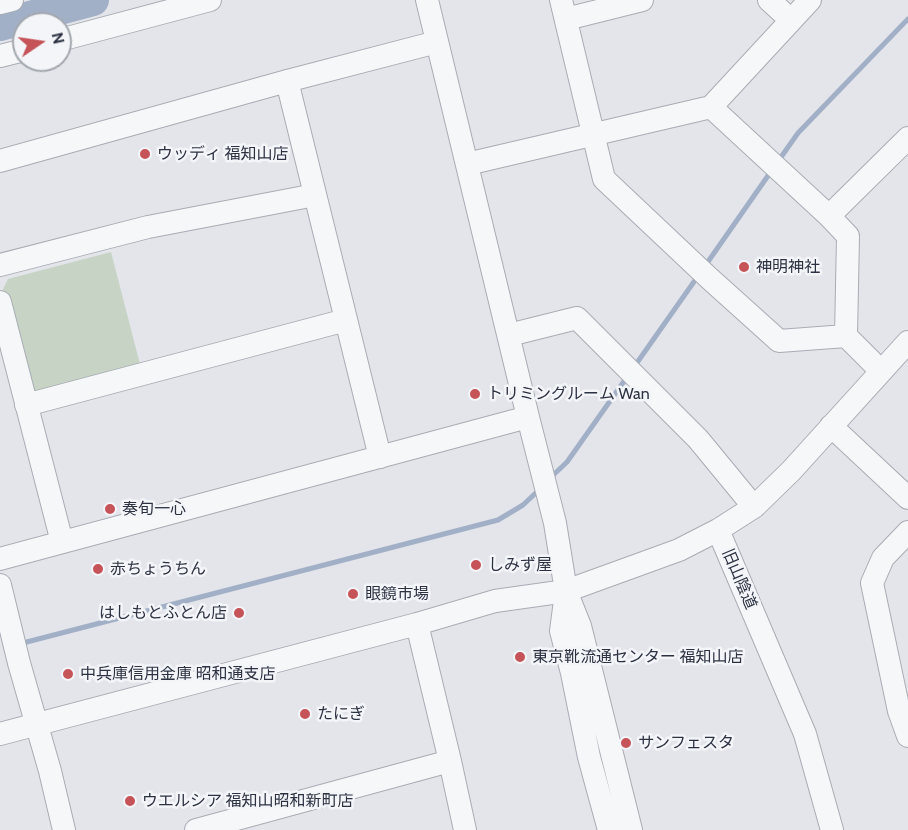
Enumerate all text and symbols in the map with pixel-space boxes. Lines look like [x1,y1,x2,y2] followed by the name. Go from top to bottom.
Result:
[12,12,72,72] north arrow
[48,31,69,46] text: N
[157,144,289,164] place label: ウッディ 福知山店
[138,147,152,161] marker: ウッディ 福知山店
[756,257,820,277] place label: 神明神社
[737,260,751,274] marker: 神明神社
[487,384,650,404] place label: トリミングルーム Wan
[468,387,482,401] marker: トリミングルーム Wan
[122,499,186,519] place label: 奏旬一心
[103,502,117,516] marker: 奏旬一心
[718,546,760,612] street label: 旧山陰道
[488,555,552,575] place label: しみず屋
[469,558,483,572] marker: しみず屋
[110,559,206,579] place label: 赤ちょうちん
[91,562,105,576] marker: 赤ちょうちん
[365,584,429,604] place label: 眼鏡市場
[346,587,360,601] marker: 眼鏡市場
[99,603,227,623] place label: はしもとふとん店
[232,606,246,620] marker: はしもとふとん店
[532,647,744,667] place label: 東京靴流通センター 福知山店
[513,650,527,664] marker: 東京靴流通センター 福知山店
[80,664,276,684] place label: 中兵庫信用金庫 昭和通支店
[61,667,75,681] marker: 中兵庫信用金庫 昭和通支店
[317,704,365,724] place label: たにぎ
[298,707,312,721] marker: たにぎ
[638,733,734,753] place label: サンフェスタ
[619,736,633,750] marker: サンフェスタ
[142,791,354,811] place label: ウエルシア 福知山昭和新町店
[123,794,137,808] marker: ウエルシア 福知山昭和新町店

